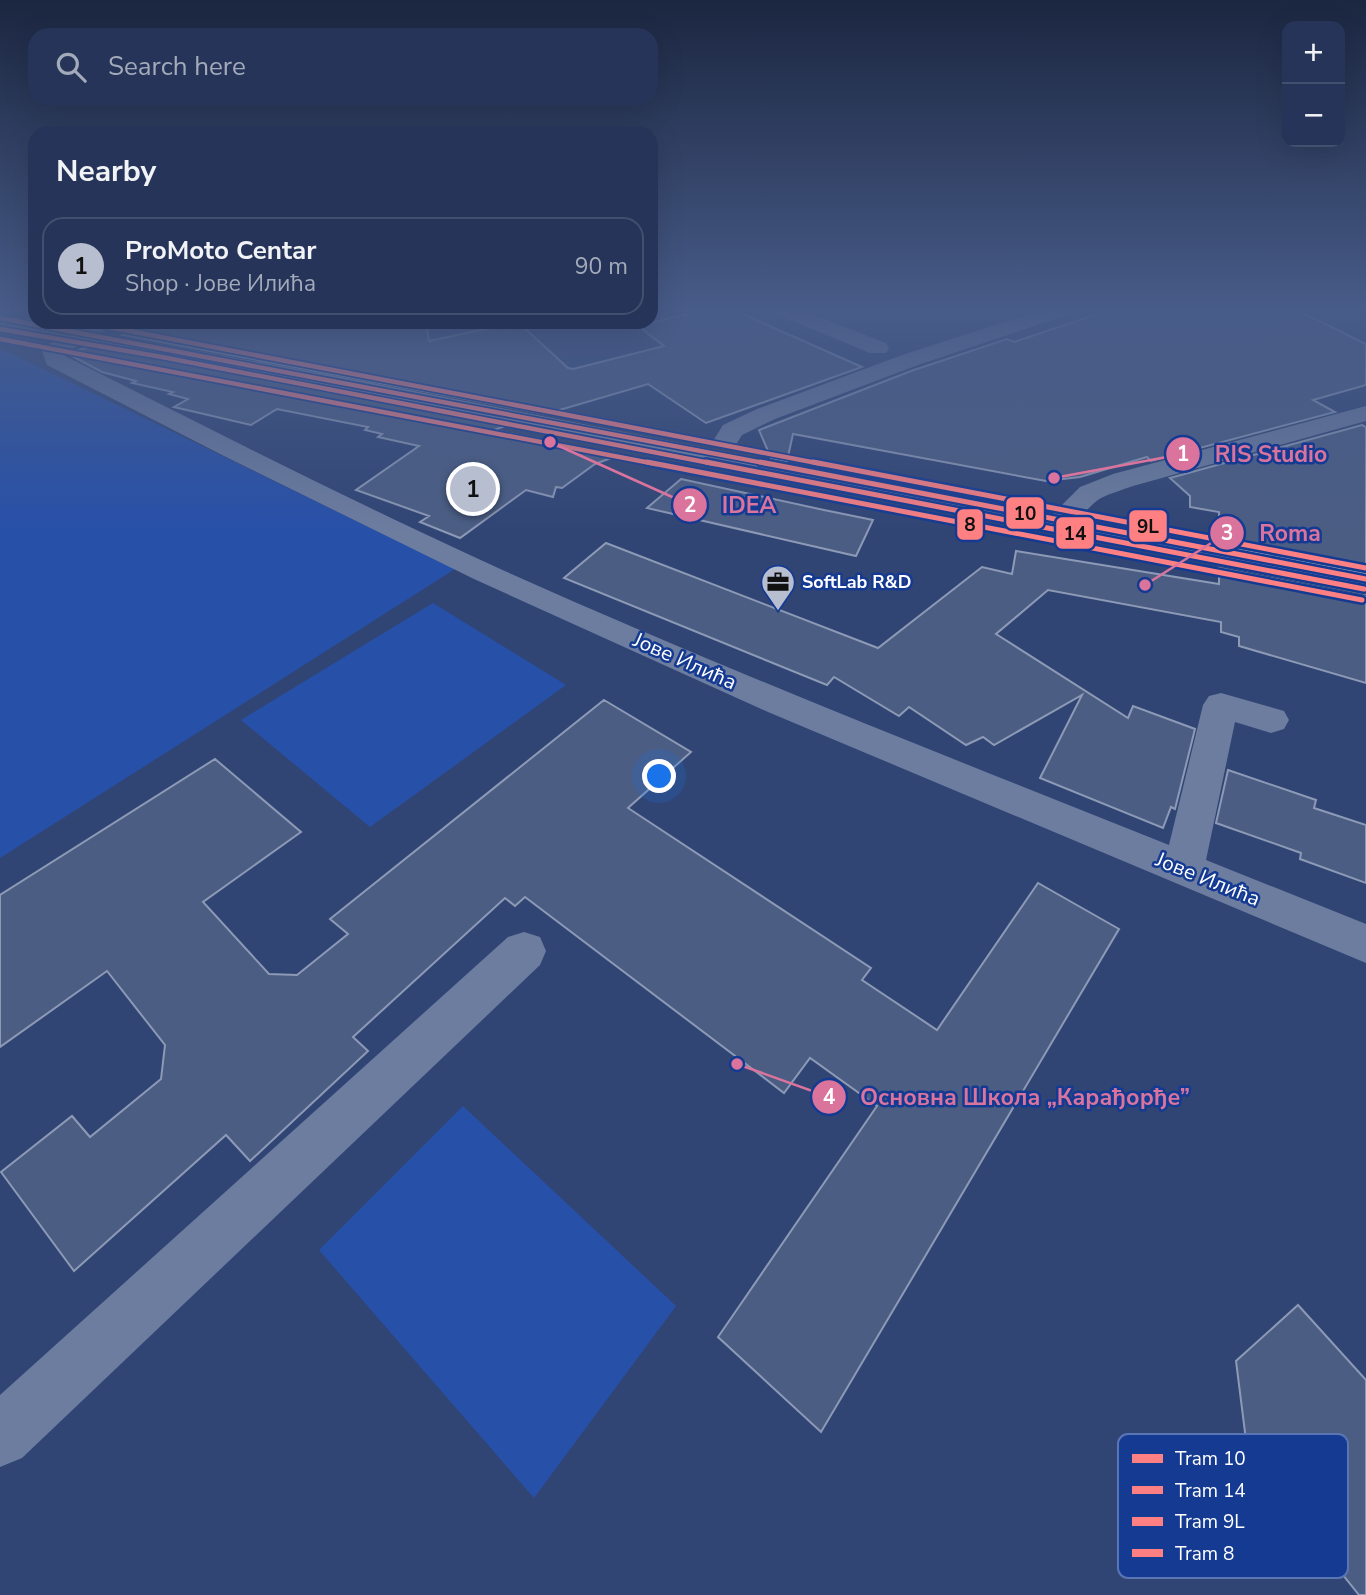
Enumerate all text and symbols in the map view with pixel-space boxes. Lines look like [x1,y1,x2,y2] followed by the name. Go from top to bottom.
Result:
[1282,21,1345,147] map controls
[1282,21,1345,84] button: +
[28,28,658,105] search box
[52,48,90,86] icon: search
[108,49,246,84] text: Search here
[1282,84,1345,147] button: −
[56,151,156,192] text: Nearby
[125,233,316,268] text: ProMoto Centar
[74,251,88,282] text: 1
[575,251,628,282] text: 90 m
[125,268,316,299] text: Shop · Јове Илића
[1166,432,1341,476] callout: RIS Studio
[1215,439,1327,470] text: RIS Studio
[1177,440,1189,468] text: 1
[450,463,496,515] pin: 1
[673,483,790,527] callout: IDEA
[722,490,777,521] text: IDEA
[684,491,696,519] text: 2
[1005,496,1045,530] line badge: 10
[1014,501,1036,527] text: 10
[956,508,984,541] line badge: 8
[1128,509,1168,543] line badge: 9L
[1210,511,1334,555] callout: Roma
[964,512,976,538] text: 8
[1137,514,1159,540] text: 9L
[1055,516,1095,550] line badge: 14
[1259,518,1321,549] text: Roma
[1221,519,1233,547] text: 3
[1064,521,1086,547] text: 14
[759,563,797,612] office icon: SoftLab R&D
[802,570,911,594] place label: SoftLab R&D
[628,625,741,696] street label: Јове Илића
[642,759,676,793] your location
[1151,845,1264,913] street label: Јове Илића
[811,1075,1204,1119] callout: Основна Школа „Карађорђе”
[860,1082,1190,1113] text: Основна Школа „Карађорђе”
[823,1083,836,1111] text: 4
[1118,1434,1348,1578] legend
[1175,1446,1246,1472] text: Tram 10
[1175,1478,1246,1504] text: Tram 14
[1175,1509,1245,1535] text: Tram 9L
[1175,1541,1234,1567] text: Tram 8

